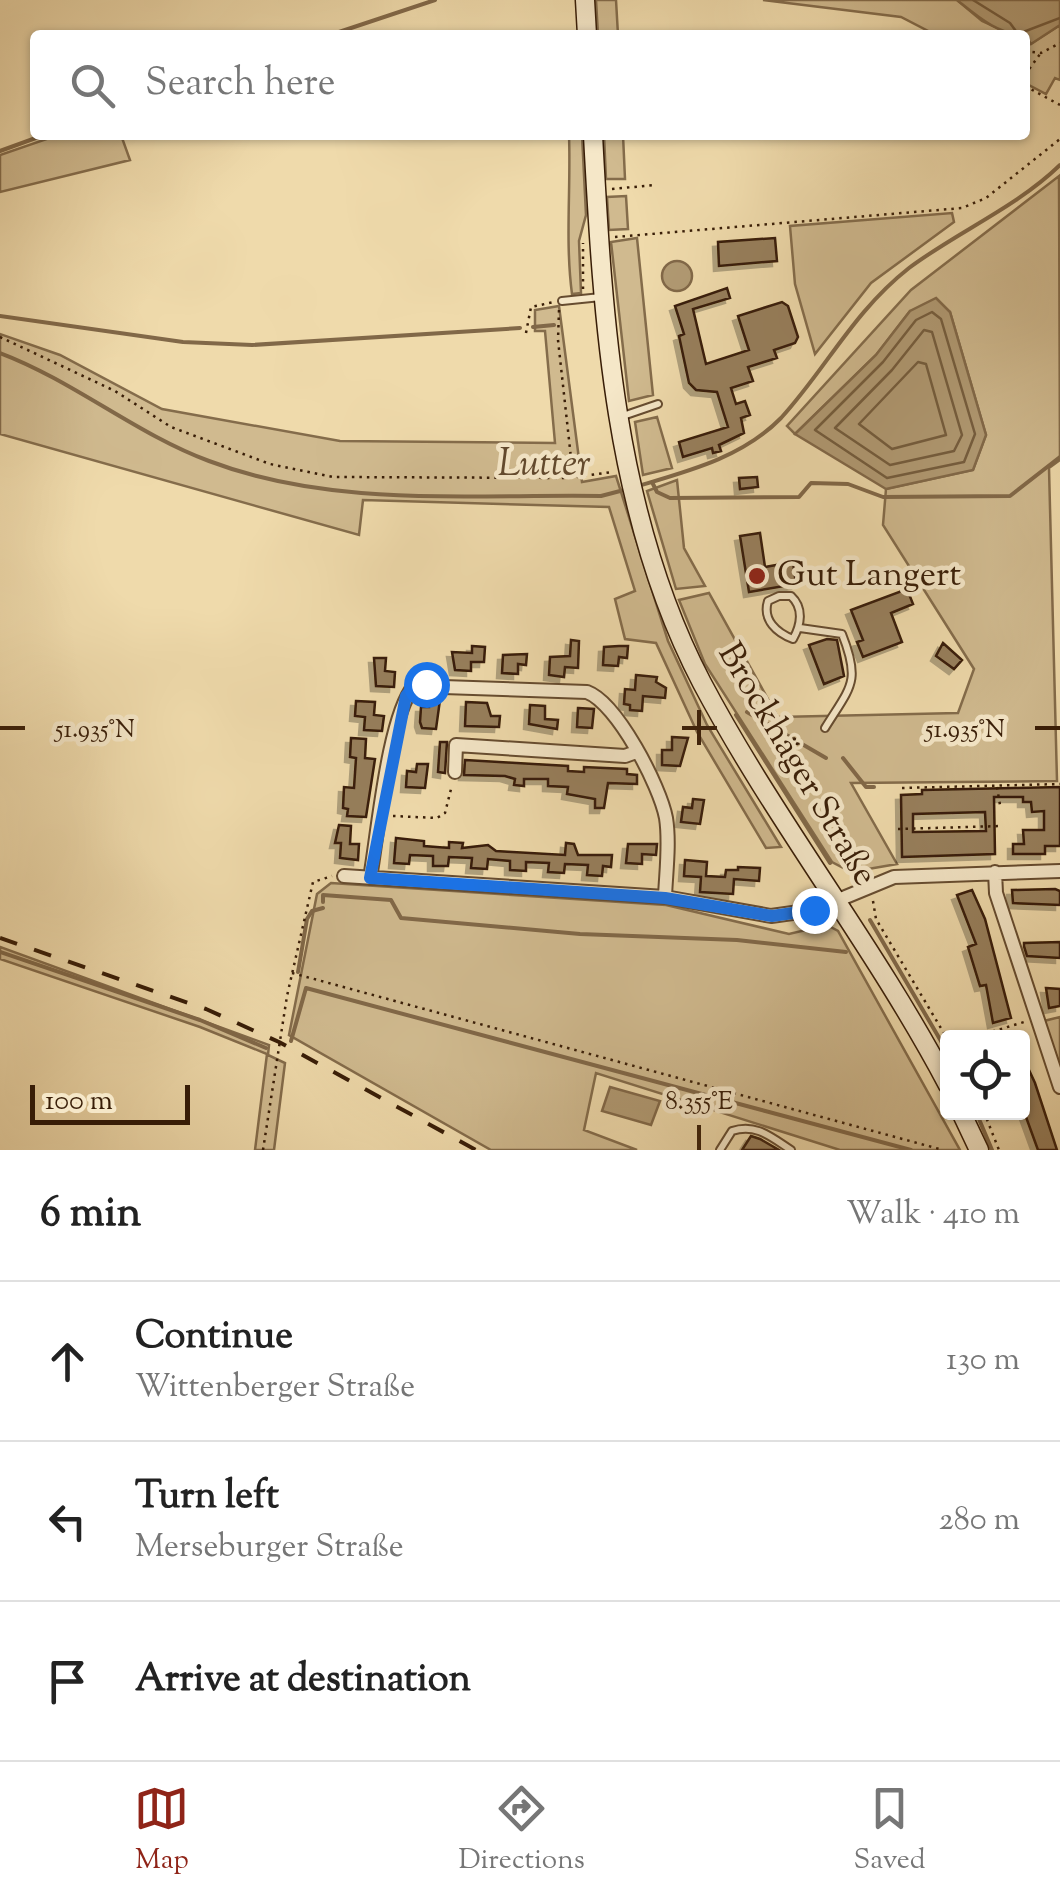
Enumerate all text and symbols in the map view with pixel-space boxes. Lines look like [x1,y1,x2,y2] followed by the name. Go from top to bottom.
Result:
[30,30,1030,140] search box
[65,58,120,113] icon: search
[145,58,336,112] text: Search here
[497,439,591,493] water label: Lutter
[777,551,961,602] place label: Gut Langert
[746,565,768,587] marker: Gut Langert
[703,634,889,896] street label: Brockhäger Straße
[404,662,450,708] route start
[53,713,135,749] text: 51.935°N
[923,713,1005,749] text: 51.935°N
[792,888,838,934] route end
[940,1030,1030,1120] map controls
[940,1030,1030,1120] button: locate
[30,1080,190,1124] scale bar
[45,1082,113,1122] text: 100 m
[665,1085,733,1121] text: 8.355°E
[40,1185,141,1245] text: 6 min
[846,1192,1020,1238] text: Walk · 410 m
[135,1311,293,1365] text: Continue
[40,1334,95,1389] icon: ahead
[946,1338,1020,1384] text: 130 m
[135,1365,415,1411] text: Wittenberger Straße
[135,1471,279,1525] text: Turn left
[40,1494,95,1549] icon: left
[939,1498,1020,1544] text: 280 m
[135,1525,404,1571] text: Merseburger Straße
[40,1654,95,1709] icon: arrive
[135,1654,471,1708] text: Arrive at destination
[134,1781,189,1881] tab: Map
[458,1781,585,1881] tab: Directions
[854,1781,926,1881] tab: Saved

